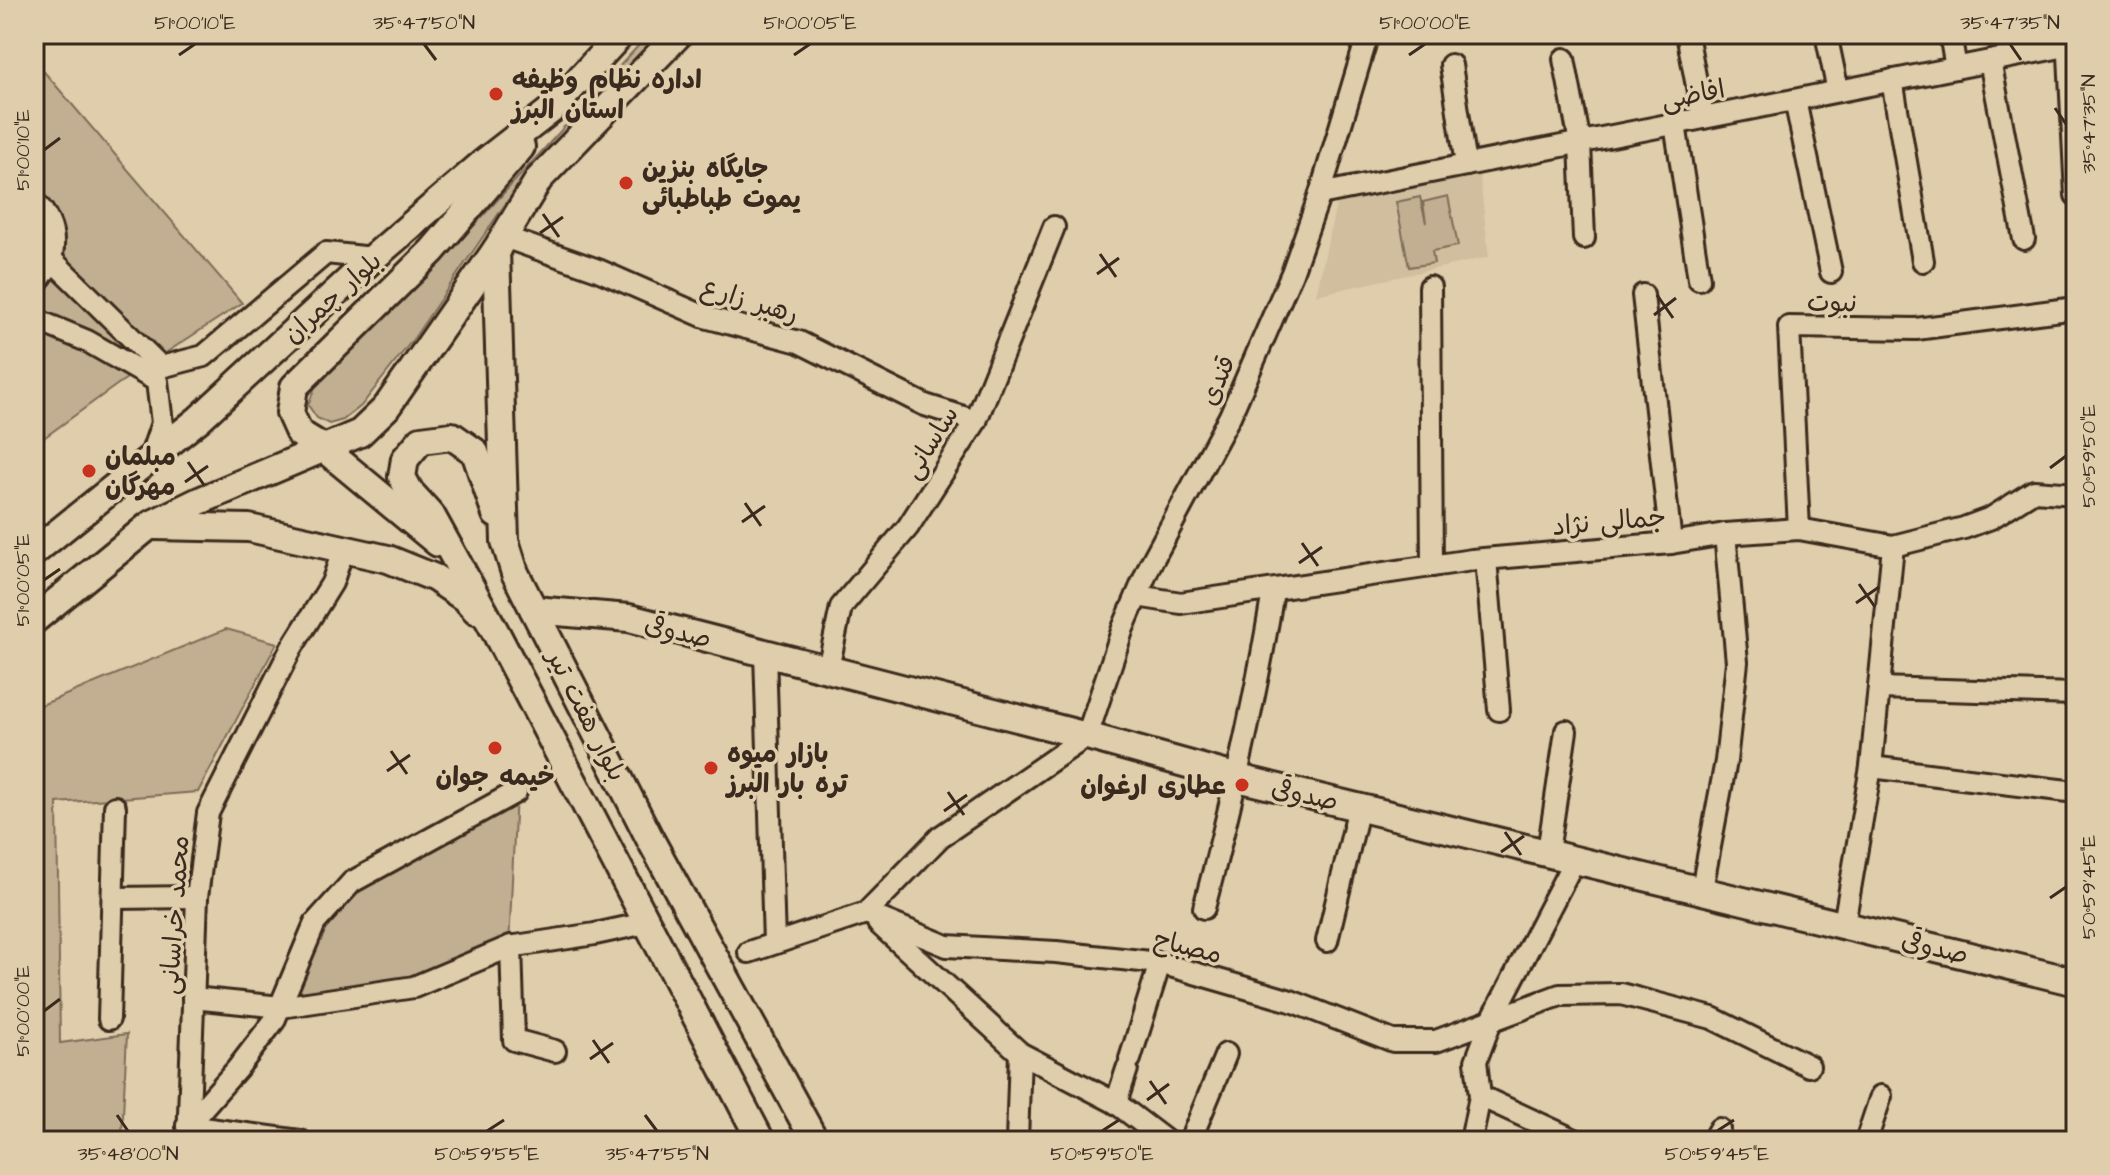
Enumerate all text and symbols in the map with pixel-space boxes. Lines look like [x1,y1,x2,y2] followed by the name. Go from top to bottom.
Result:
[154,9,236,37] text: 51°00'10"E
[373,9,475,37] text: 35°47'50"N
[764,9,857,37] text: 51°00'05"E
[1379,9,1471,37] text: 51°00'00"E
[1960,9,2060,37] text: 35°47'35"N
[510,62,702,128] place label: اداره نظام وظیفه استان البرز
[1658,71,1728,119] street label: افاضی
[2075,74,2103,174] text: 35°47'35"N
[487,85,505,103] marker: اداره نظام وظیفه استان البرز
[9,109,37,191] text: 51°00'10"E
[642,151,801,217] place label: جایگاه بنزین یموت طباطبائی
[617,174,635,192] marker: جایگاه بنزین یموت طباطبائی
[275,244,390,352] street label: بلوار چمران
[697,269,803,333] street label: رهبر زارع
[1807,285,1857,321] street label: نبوت
[1191,350,1245,411] street label: قندی
[894,399,967,486] street label: ساسانی
[2075,404,2103,508] text: 50°59'50"E
[105,439,176,505] place label: مبلمان مهرگان
[80,462,98,480] marker: مبلمان مهرگان
[1551,499,1667,545] street label: جمالی نژاد
[9,533,37,626] text: 51°00'05"E
[641,606,715,658] street label: صدوقی
[537,642,635,788] street label: بلوار هفت تیر
[725,736,849,802] place label: بازار میوه تره بار البرز
[486,739,504,757] marker: خیمه جوان
[435,759,555,795] place label: خیمه جوان
[702,759,720,777] marker: بازار میوه تره بار البرز
[1080,768,1226,804] place label: عطاری ارغوان
[1268,770,1342,820] street label: صدوقی
[1233,776,1251,794] marker: عطاری ارغوان
[151,834,199,996] street label: محمد خراسانی
[2075,835,2103,939] text: 50°59'45"E
[1150,921,1226,973] street label: مصباح
[1898,922,1972,974] street label: صدوقی
[9,965,37,1057] text: 51°00'00"E
[77,1140,179,1168] text: 35°48'00"N
[435,1140,540,1168] text: 50°59'55"E
[605,1140,709,1168] text: 35°47'55"N
[1050,1140,1154,1168] text: 50°59'50"E
[1665,1140,1769,1168] text: 50°59'45"E

